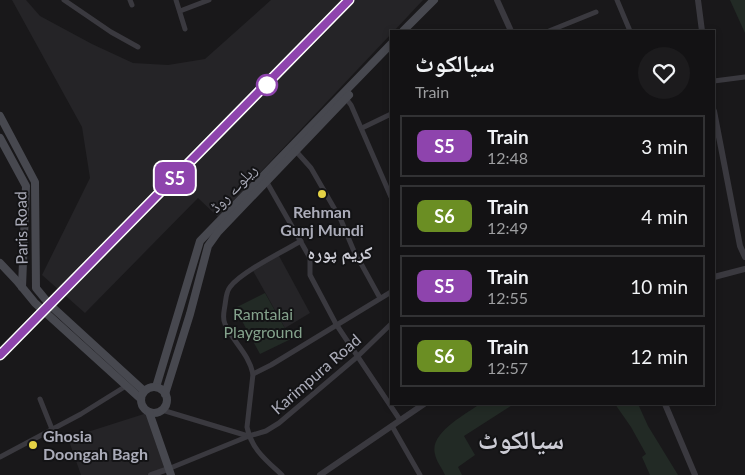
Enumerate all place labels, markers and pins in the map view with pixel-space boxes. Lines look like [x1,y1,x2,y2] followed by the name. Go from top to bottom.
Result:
[256,74,278,96] unlabelled marker
[316,188,328,200] marker: Rehman Gunj Mundi
[280,202,364,239] place label: Rehman Gunj Mundi
[43,426,148,463] place label: Ghosia Doongah Bagh
[27,439,39,451] marker: Ghosia Doongah Bagh

